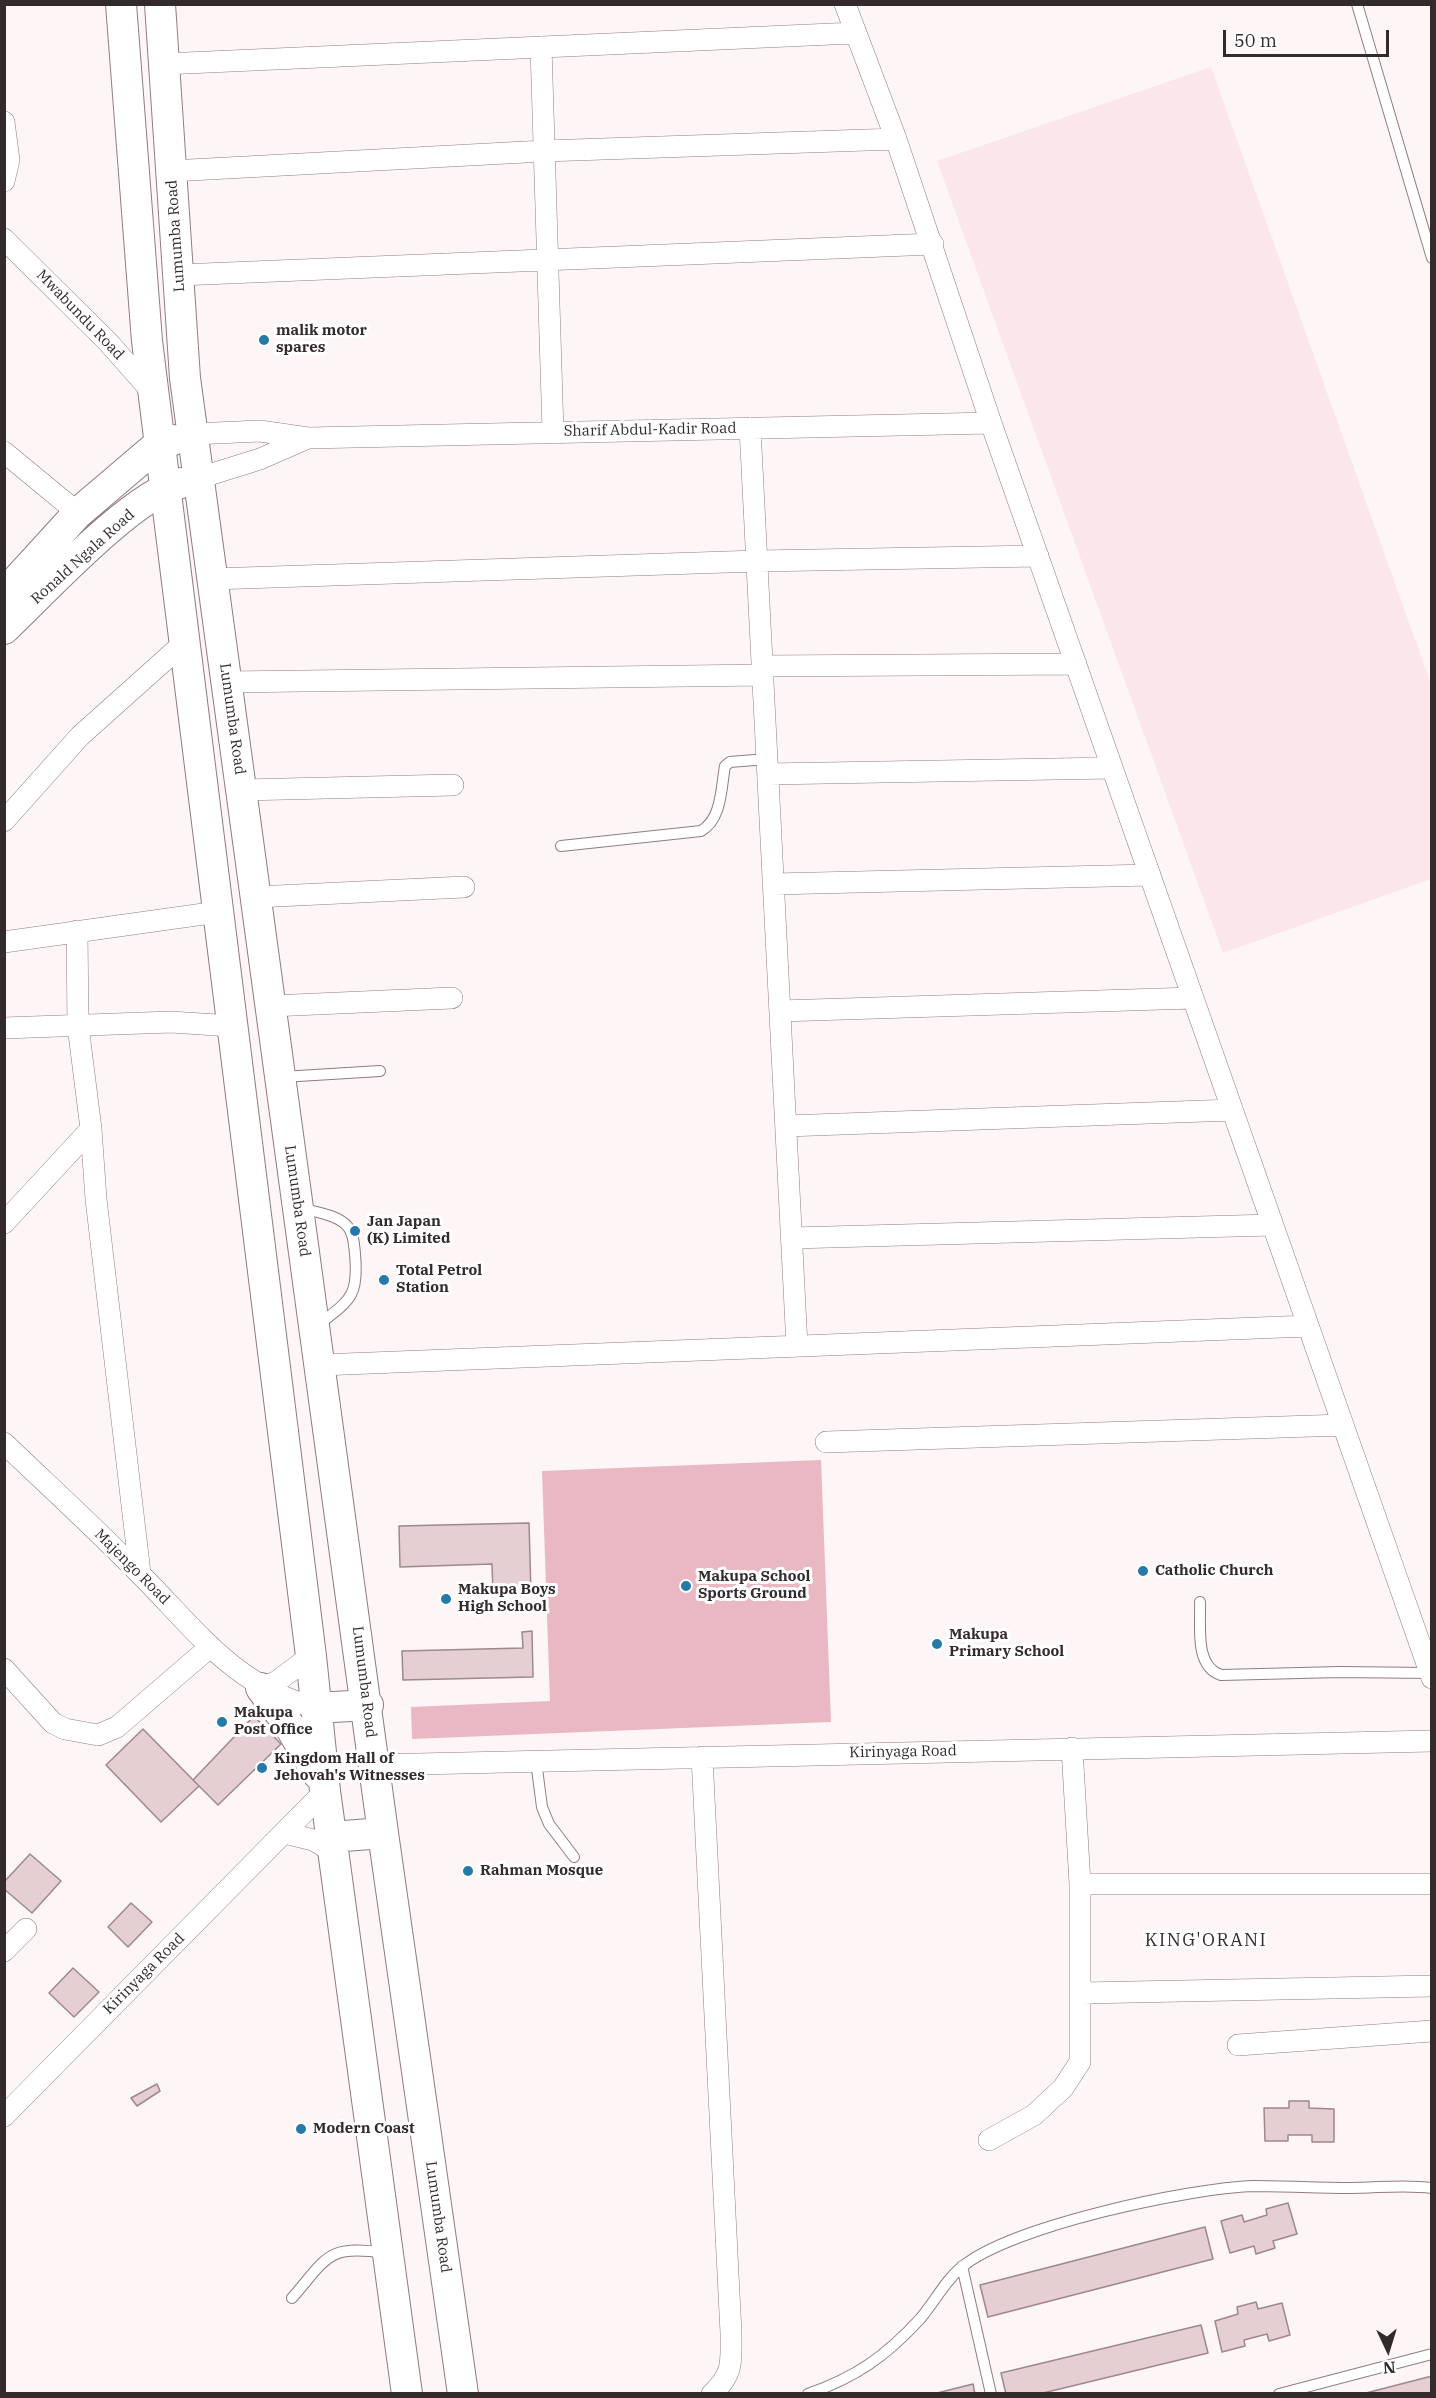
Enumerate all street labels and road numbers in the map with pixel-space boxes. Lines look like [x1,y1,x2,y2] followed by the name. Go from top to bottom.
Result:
[163,179,189,293] street label: Lumumba Road
[32,266,128,364] street label: Mwabundu Road
[563,419,737,441] street label: Sharif Abdul-Kadir Road
[28,506,138,608] street label: Ronald Ngala Road
[215,662,249,776] street label: Lumumba Road
[280,1144,314,1258] street label: Lumumba Road
[91,1526,173,1608] street label: Majengo Road
[348,1625,380,1739] street label: Lumumba Road
[849,1742,957,1762] street label: Kirinyaga Road
[100,1930,188,2018] street label: Kirinyaga Road
[421,2160,455,2274] street label: Lumumba Road

